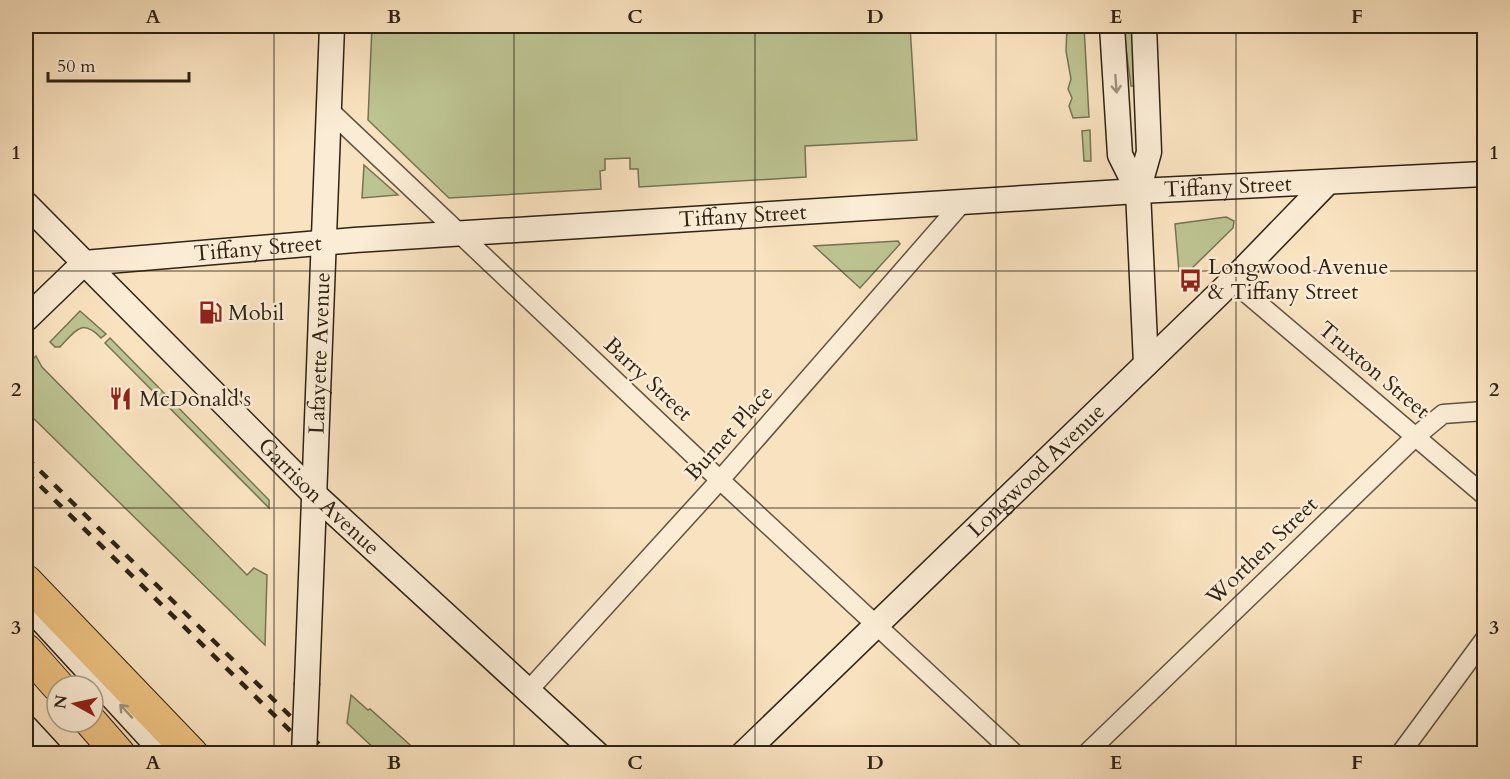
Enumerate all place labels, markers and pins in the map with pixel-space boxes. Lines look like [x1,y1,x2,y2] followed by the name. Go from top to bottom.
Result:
[1208,252,1388,307] place label: Longwood Avenue & Tiffany Street
[1177,267,1203,293] bus stop icon: Longwood Avenue & Tiffany Street
[228,298,285,328] place label: Mobil
[197,300,223,326] fuel station icon: Mobil
[139,384,251,414] place label: McDonald's
[108,386,134,412] restaurant icon: McDonald's

